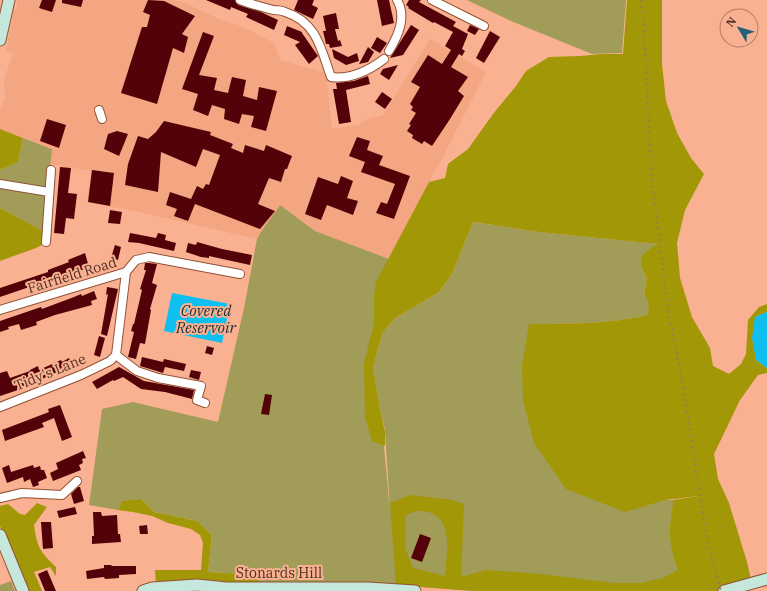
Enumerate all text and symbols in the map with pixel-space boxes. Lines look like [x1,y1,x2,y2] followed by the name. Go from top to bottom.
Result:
[719,8,759,48] north arrow
[723,14,739,30] text: N
[25,253,119,297] street label: Fairfield Road
[175,301,236,337] water label: Covered Reservoir
[12,349,88,395] street label: Tidy's Lane
[236,564,322,582] street label: Stonards Hill

